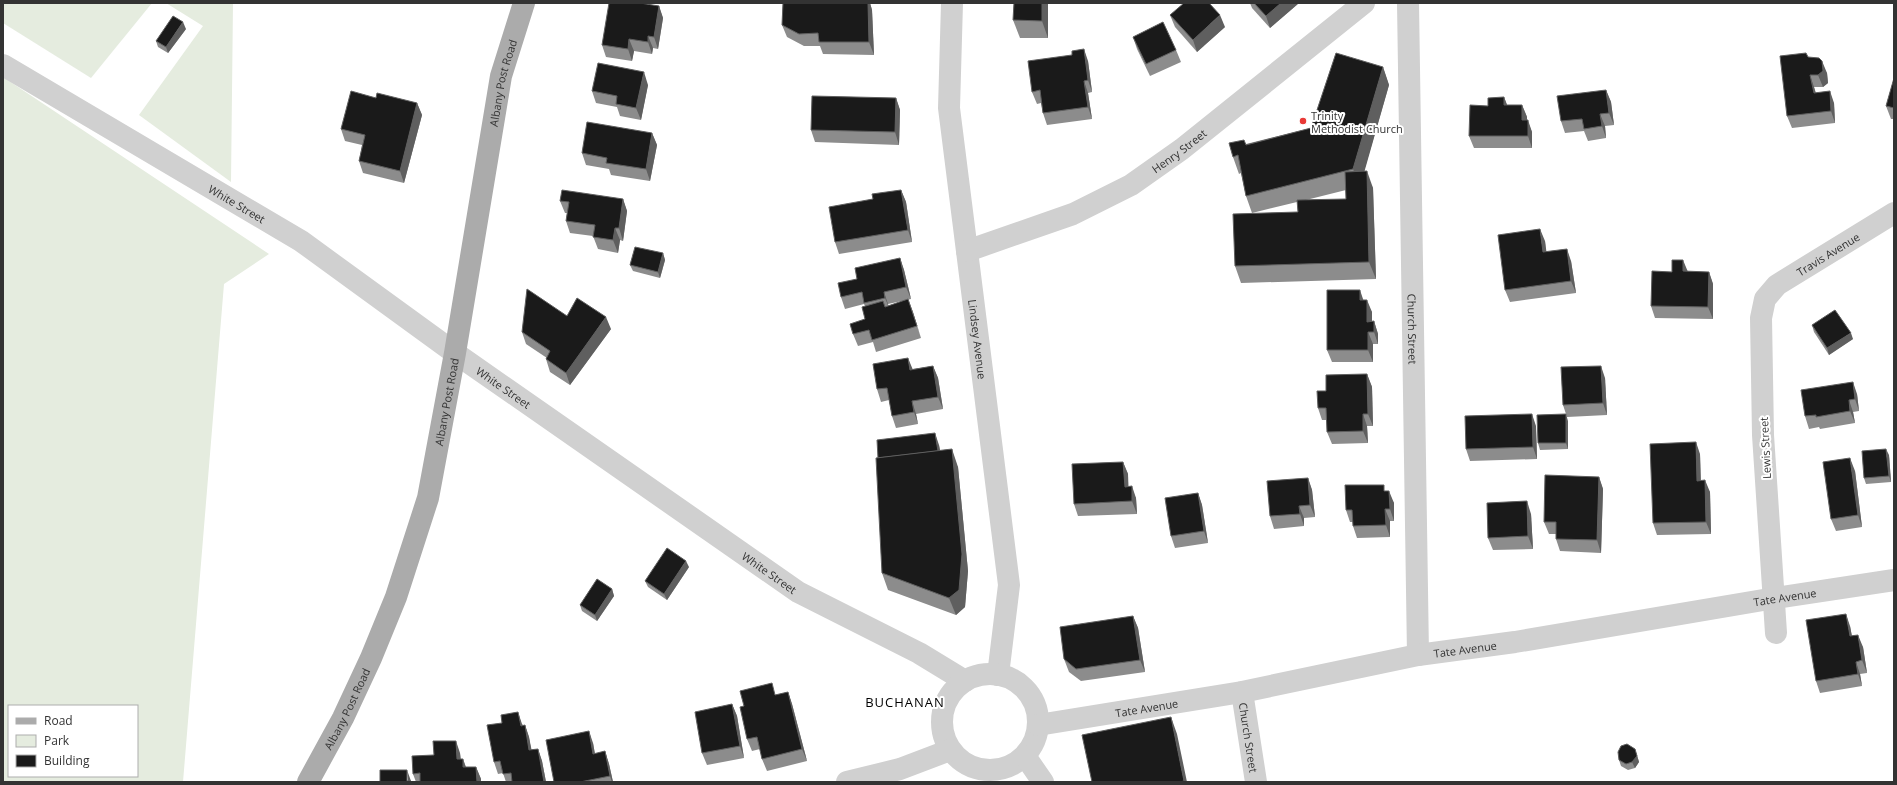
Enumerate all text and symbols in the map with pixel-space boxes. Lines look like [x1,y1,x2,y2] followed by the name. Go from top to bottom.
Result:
[485,37,520,128] street label: Albany Post Road
[1311,108,1403,136] place label: Trinity Methodist Church
[1298,116,1308,126] marker: Trinity Methodist Church
[1148,125,1209,176] street label: Henry Street
[206,181,268,226] street label: White Street
[1794,229,1862,279] street label: Travis Avenue
[1405,294,1421,364] street label: Church Street
[966,298,991,380] street label: Lindsey Avenue
[430,357,461,447] street label: Albany Post Road
[473,363,534,411] street label: White Street
[1756,417,1774,479] street label: Lewis Street
[739,548,800,597] street label: White Street
[1752,584,1817,609] street label: Tate Avenue
[1433,637,1498,660] street label: Tate Avenue
[320,665,373,752] street label: Albany Post Road
[865,693,945,711] district label: BUCHANAN
[1114,695,1179,720] street label: Tate Avenue
[1236,701,1262,774] street label: Church Street
[8,705,138,777] legend
[44,712,73,729] text: Road
[44,732,70,749] text: Park
[44,752,90,769] text: Building

